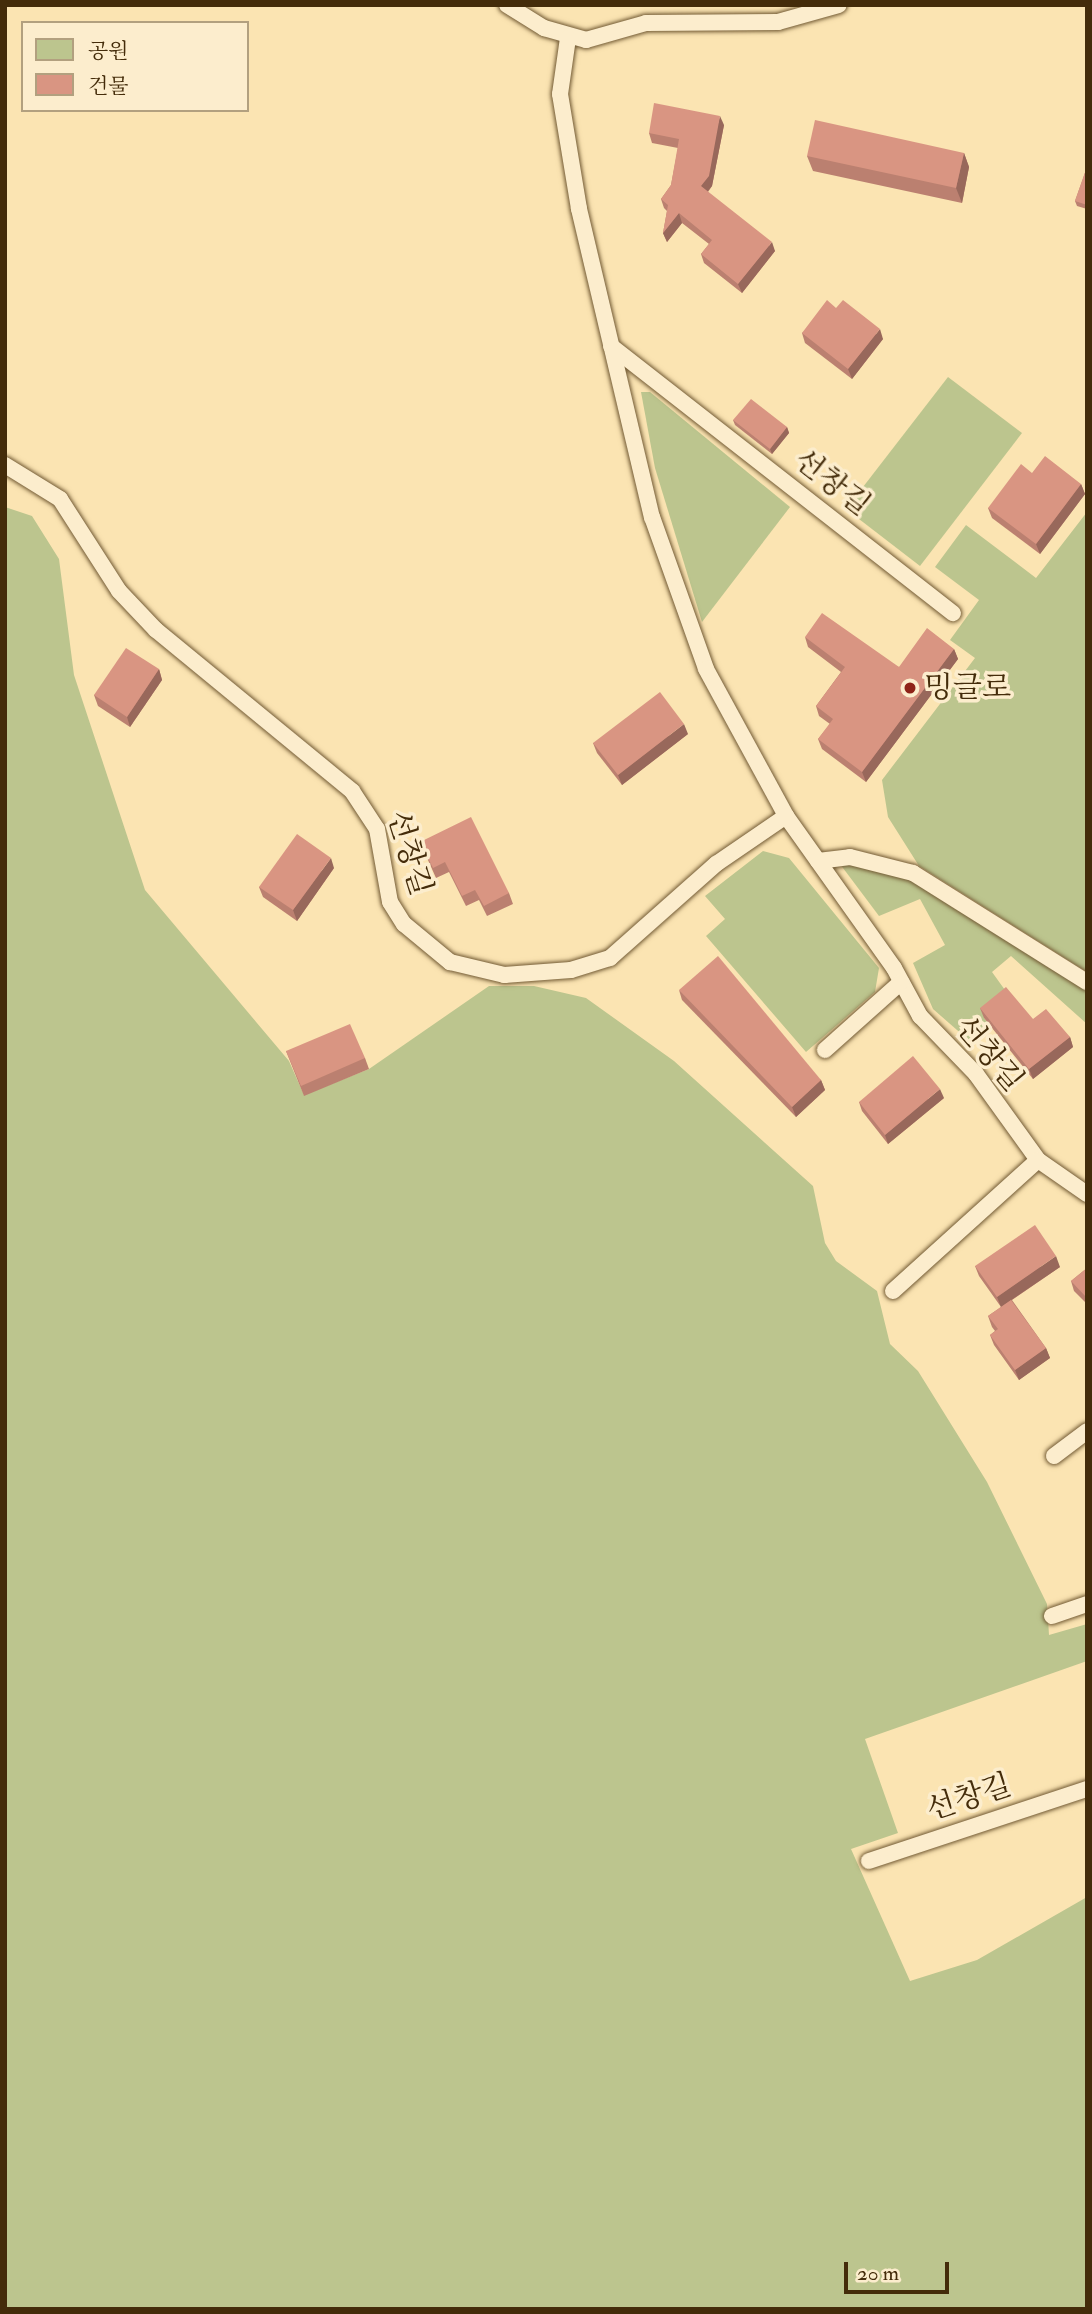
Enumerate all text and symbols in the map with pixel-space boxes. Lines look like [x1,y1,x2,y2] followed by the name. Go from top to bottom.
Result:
[21,21,248,112] legend
[88,38,129,65] text: 공원
[88,73,129,100] text: 건물
[787,442,877,524] street label: 선창길
[924,670,1011,706] place label: 밍글로
[902,680,918,696] marker: 밍글로
[379,806,439,900] street label: 선창길
[947,1009,1031,1099] street label: 선창길
[922,1767,1016,1829] street label: 선창길
[847,2248,952,2292] scale bar
[857,2260,899,2287] text: 20 m

